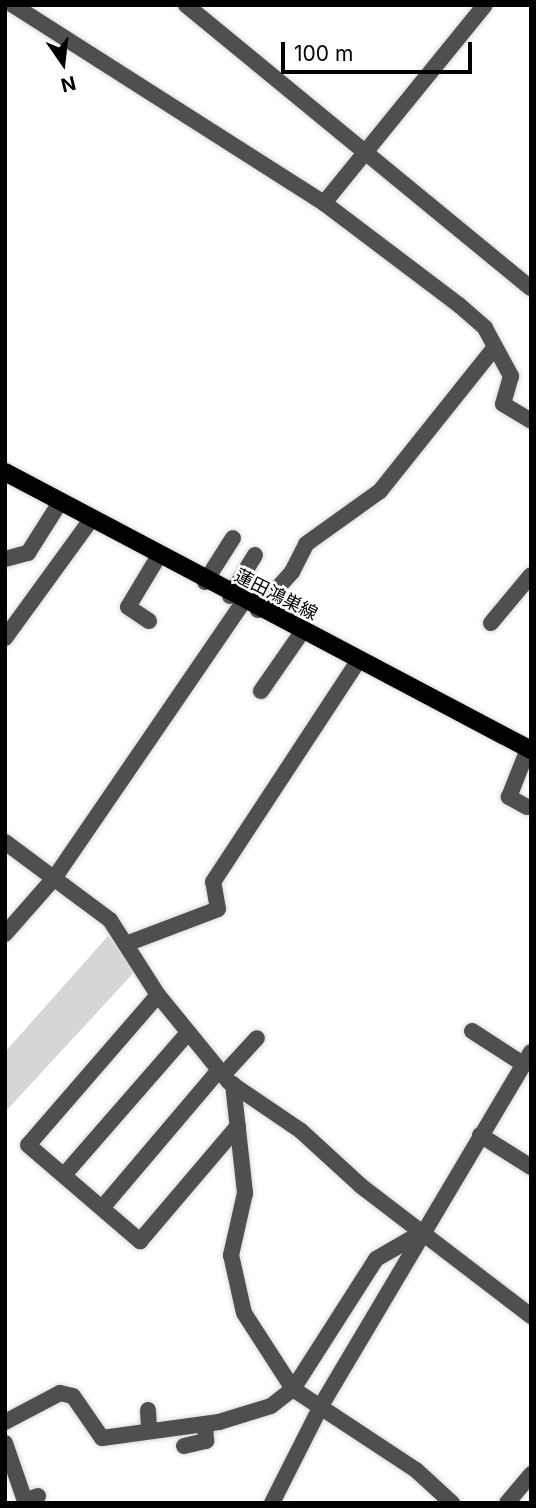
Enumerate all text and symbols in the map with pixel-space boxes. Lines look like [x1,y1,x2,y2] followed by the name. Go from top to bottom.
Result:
[28,28,98,98] north arrow
[284,28,475,72] scale bar
[294,41,353,66] text: 100 m
[58,71,78,97] text: N
[231,565,321,625] street label: 蓮田鴻巣線

